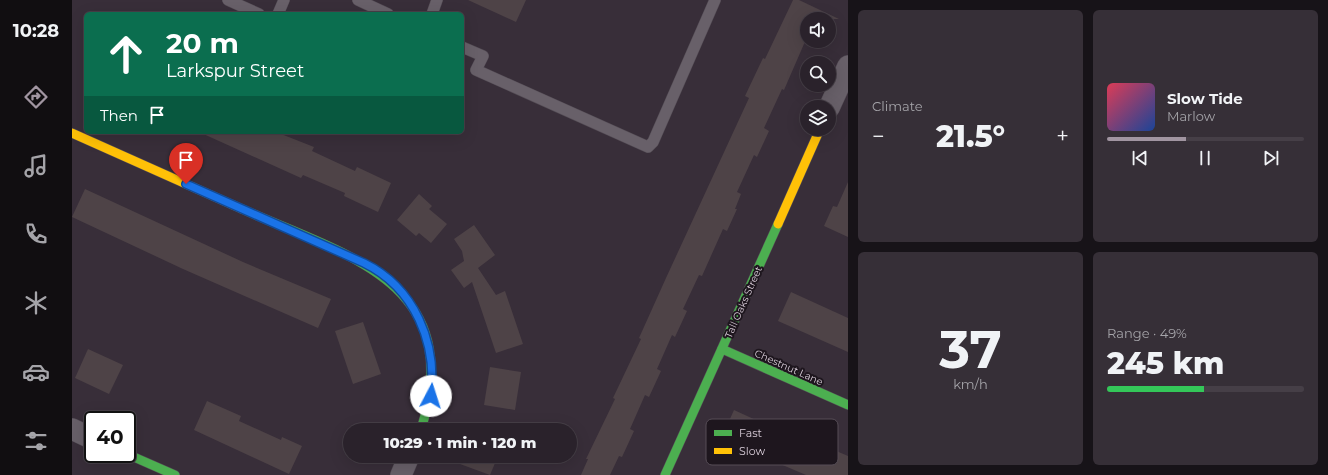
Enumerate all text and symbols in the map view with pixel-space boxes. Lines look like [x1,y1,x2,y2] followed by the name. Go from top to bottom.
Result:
[800,12,836,136] map controls
[800,12,836,48] button: sound
[13,20,59,42] text: 10:28
[166,26,239,60] text: 20 m
[100,28,152,80] icon: ahead
[800,56,836,92] button: search
[166,60,304,82] text: Larkspur Street
[22,83,50,111] icon: directions
[1167,89,1243,108] text: Slow Tide
[872,98,923,114] text: Climate
[800,100,836,136] button: layers
[146,104,168,126] icon: arrive
[100,106,138,125] text: Then
[1167,108,1215,124] text: Marlow
[936,118,1005,155] text: 21.5°
[872,123,885,150] text: −
[1056,123,1069,150] text: +
[169,143,203,184] pin
[1129,147,1151,169] icon: previous
[1194,147,1216,169] icon: pause
[1260,147,1282,169] icon: next
[175,149,197,171] icon: arrive
[22,152,50,180] icon: music
[22,220,50,248] icon: phone
[722,264,765,340] street label: Tall Oaks Street
[22,289,50,317] icon: climate
[939,318,1002,381] text: 37
[1107,325,1187,341] text: Range · 49%
[1107,345,1224,382] text: 245 km
[753,347,825,388] street label: Chestnut Lane
[22,358,50,386] icon: car
[410,375,452,417] position arrow
[953,376,988,392] text: km/h
[84,411,136,463] speed limit sign: 40
[706,419,838,465] legend
[739,426,763,440] text: Fast
[22,427,50,455] icon: filters
[383,433,537,452] text: 10:29 · 1 min · 120 m
[739,444,765,458] text: Slow

